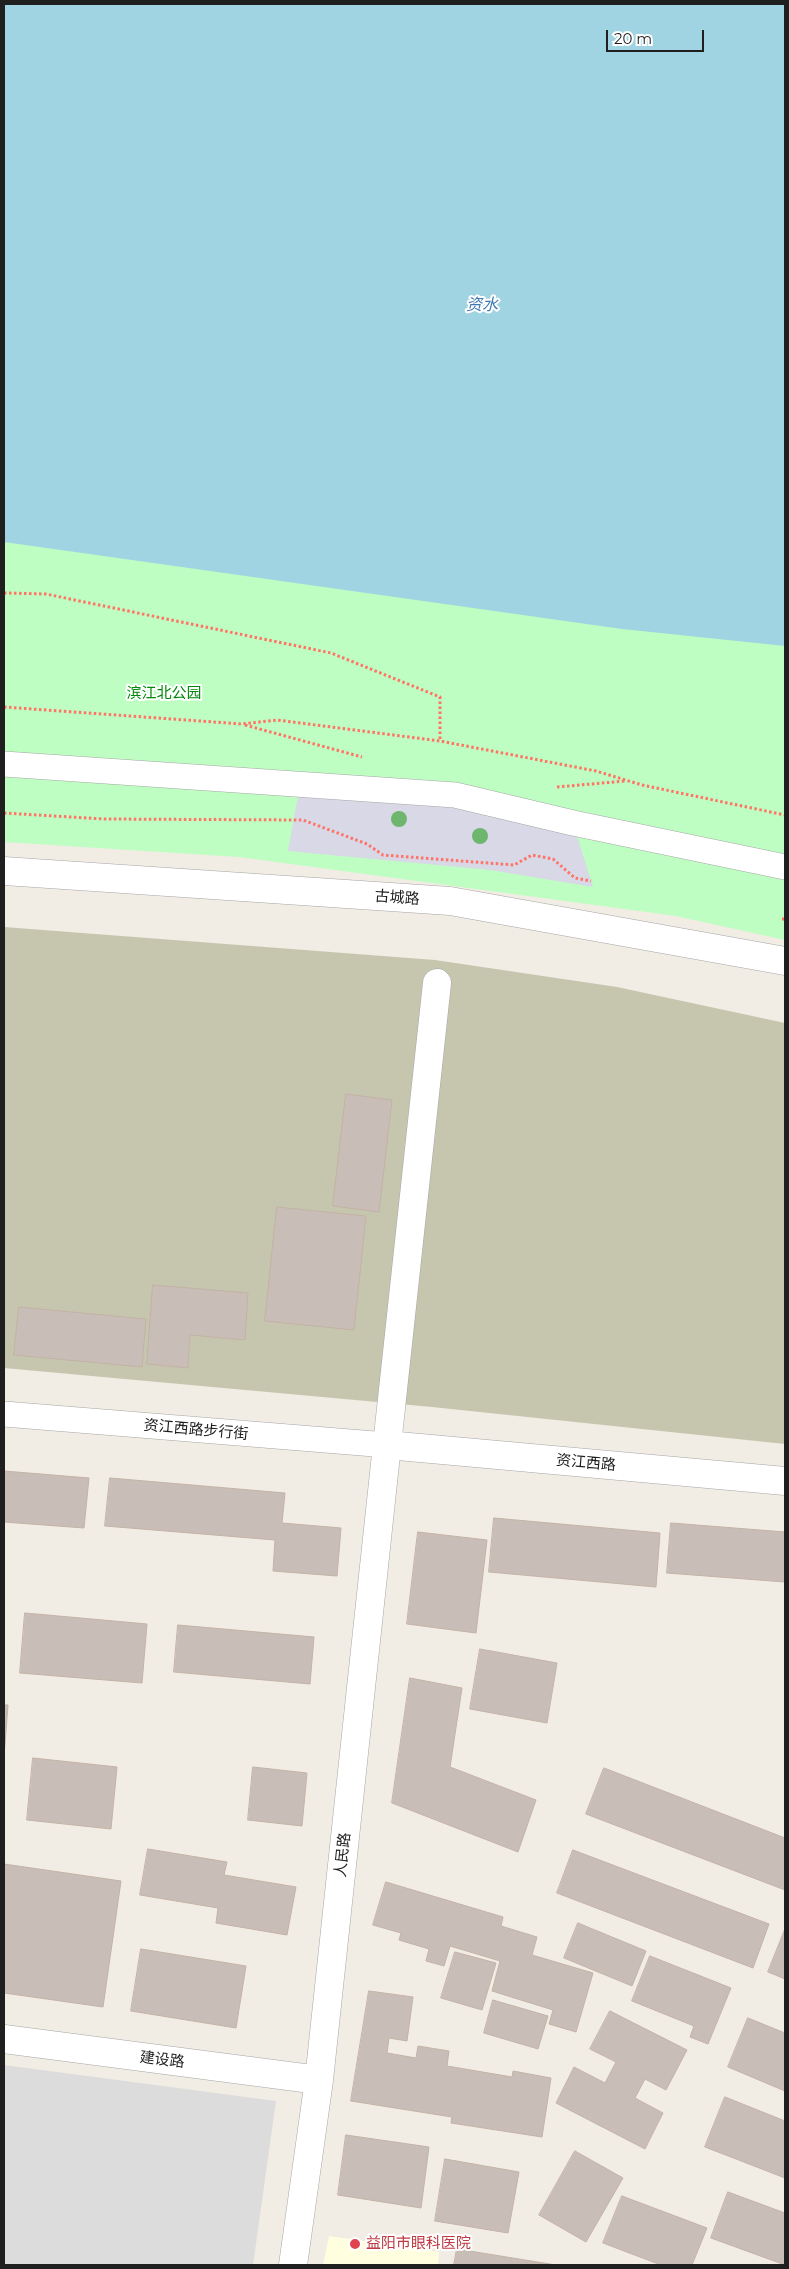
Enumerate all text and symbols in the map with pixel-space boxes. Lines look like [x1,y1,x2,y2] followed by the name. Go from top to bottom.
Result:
[609,20,706,52] scale bar
[614,29,652,48] text: 20 m
[466,295,498,315] water label: 资水
[127,685,201,703] park label: 滨江北公园
[374,887,420,909] street label: 古城路
[143,1416,249,1444] street label: 资江西路步行街
[555,1451,617,1475] street label: 资江西路
[332,1832,354,1878] street label: 人民路
[139,2048,185,2072] street label: 建设路
[366,2235,471,2253] place label: 益阳市眼科医院
[348,2237,362,2251] marker: 益阳市眼科医院

